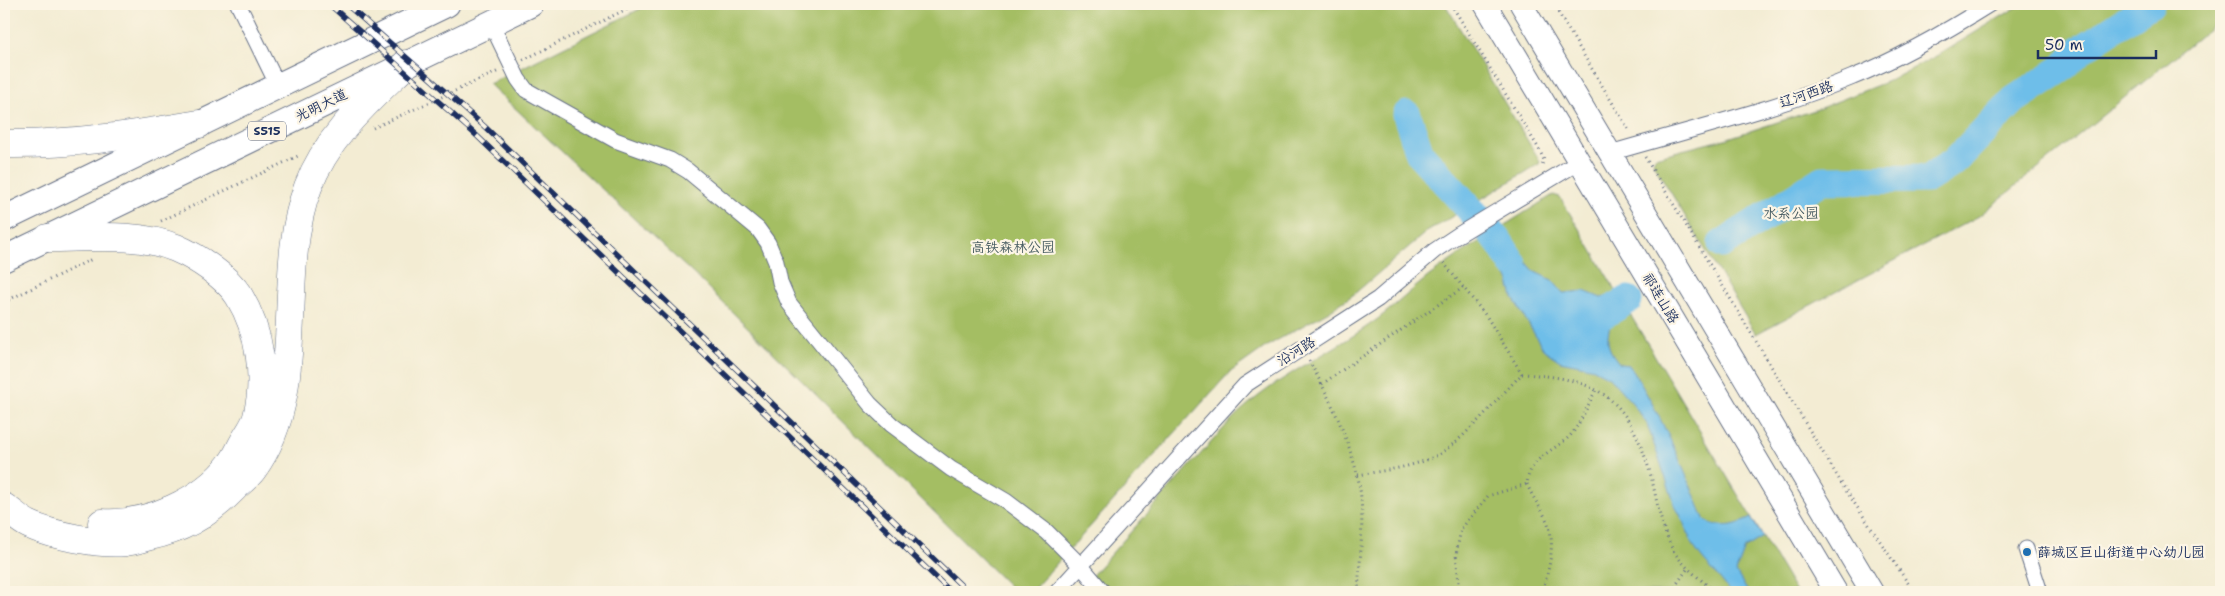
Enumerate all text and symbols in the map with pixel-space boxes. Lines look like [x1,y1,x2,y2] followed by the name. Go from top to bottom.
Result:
[2038,28,2155,60] scale bar
[2045,35,2083,55] text: 50 m
[1777,76,1835,112] street label: 辽河西路
[292,85,350,125] street label: 光明大道
[248,122,286,140] road number: S515
[1763,204,1819,222] park label: 水系公园
[971,238,1055,256] park label: 高铁森林公园
[1639,269,1683,327] street label: 祁连山路
[1273,332,1319,370] street label: 沿河路
[2037,543,2205,561] place label: 薛城区巨山街道中心幼儿园
[2021,546,2033,558] marker: 薛城区巨山街道中心幼儿园

